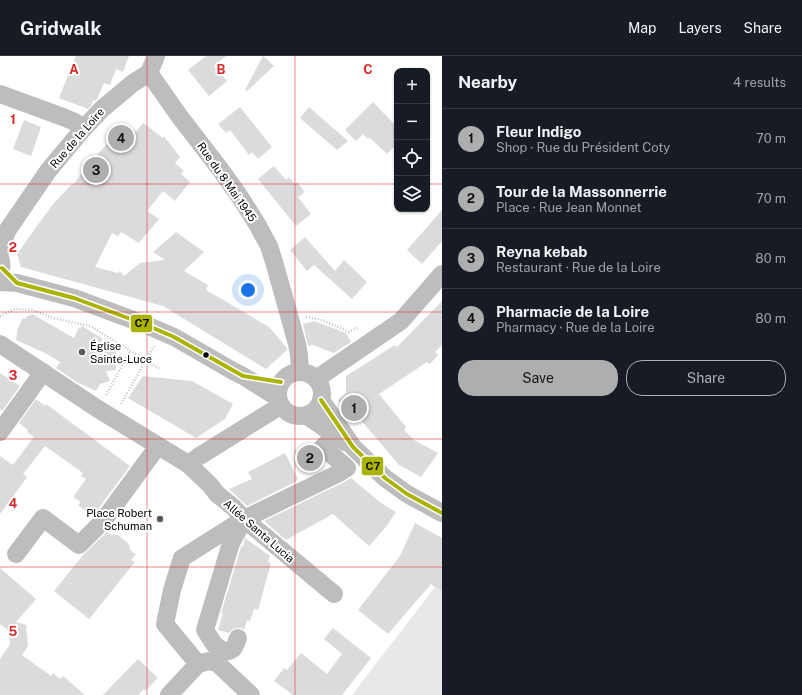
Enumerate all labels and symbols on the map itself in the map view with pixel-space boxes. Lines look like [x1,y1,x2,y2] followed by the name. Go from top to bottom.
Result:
[69,62,79,77] text: A
[217,62,226,77] text: B
[363,62,373,77] text: C
[48,106,106,170] street label: Rue de la Loire
[10,112,16,127] text: 1
[108,123,134,153] pin: 4
[195,140,259,224] street label: Rue du 8 Mai 1945
[83,155,109,185] pin: 3
[9,240,17,255] text: 2
[238,280,258,300] your location
[130,314,153,333] line badge: C7
[135,317,149,329] text: C7
[90,339,152,365] place label: Église Sainte-Luce
[77,347,87,357] marker: Église Sainte-Luce
[201,350,211,360] unlabelled marker
[9,368,18,383] text: 3
[341,393,367,423] pin: 1
[297,443,323,473] pin: 2
[361,456,384,476] line badge: C7
[366,460,380,472] text: C7
[9,496,18,511] text: 4
[221,497,297,565] street label: Allée Santa Lucia
[86,507,152,532] place label: Place Robert Schuman
[155,514,165,524] marker: Place Robert Schuman
[9,624,18,639] text: 5

